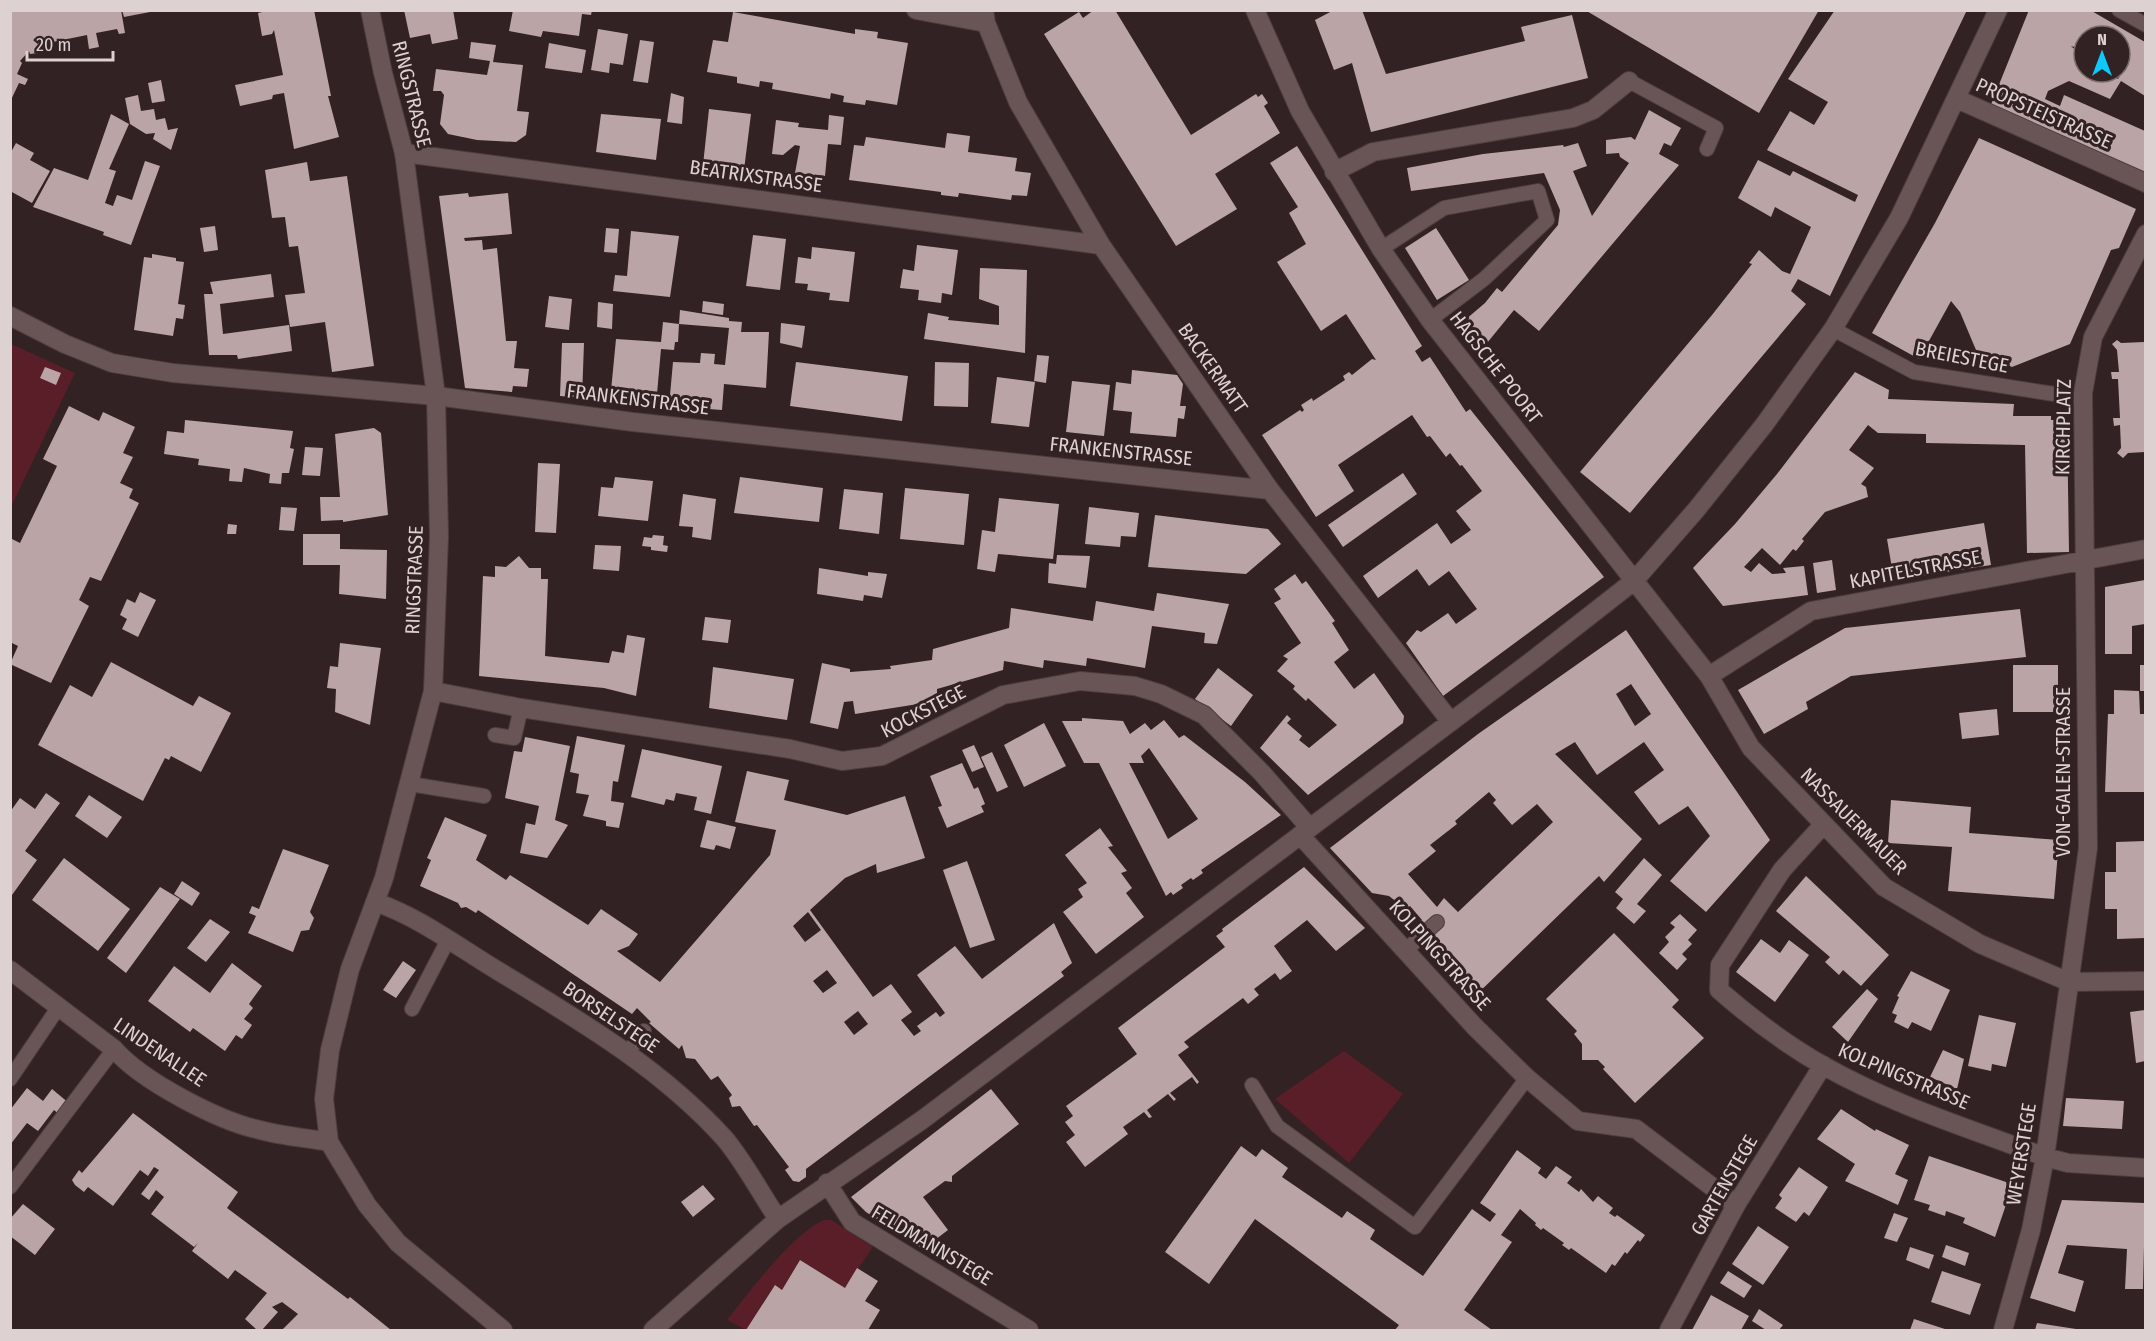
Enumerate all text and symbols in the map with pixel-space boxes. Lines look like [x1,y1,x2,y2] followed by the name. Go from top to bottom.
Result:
[27,24,112,62] scale bar
[2072,24,2132,84] north arrow
[2097,30,2107,49] text: N
[36,34,71,56] text: 20 m
[387,38,437,150] street label: RINGSTRASSE
[1972,72,2116,154] street label: PROPSTEISTRASSE
[688,155,824,197] street label: BEATRIXSTRASSE
[1445,306,1548,428] street label: HAGSCHE POORT
[1173,318,1253,418] street label: BACKERMATT
[1913,336,2011,378] street label: BREIESTEGE
[565,378,711,420] street label: FRANKENSTRASSE
[2050,379,2076,475] street label: KIRCHPLATZ
[1048,432,1194,470] street label: FRANKENSTRASSE
[400,525,428,635] street label: RINGSTRASSE
[1847,545,1983,593] street label: KAPITELSTRASSE
[877,679,969,743] street label: KOCKSTEGE
[2051,687,2075,857] street label: VON-GALEN-STRASSE
[1796,763,1912,879] street label: NASSAUERMAUER
[1384,895,1496,1015] street label: KOLPINGSTRASSE
[558,976,664,1058] street label: BORSELSTEGE
[109,1012,211,1092] street label: LINDENALLEE
[1835,1038,1973,1114] street label: KOLPINGSTRASSE
[2001,1101,2041,1207] street label: WEYERSTEGE
[1686,1131,1762,1239] street label: GARTENSTEGE
[867,1200,997,1290] street label: FELDMANNSTEGE

